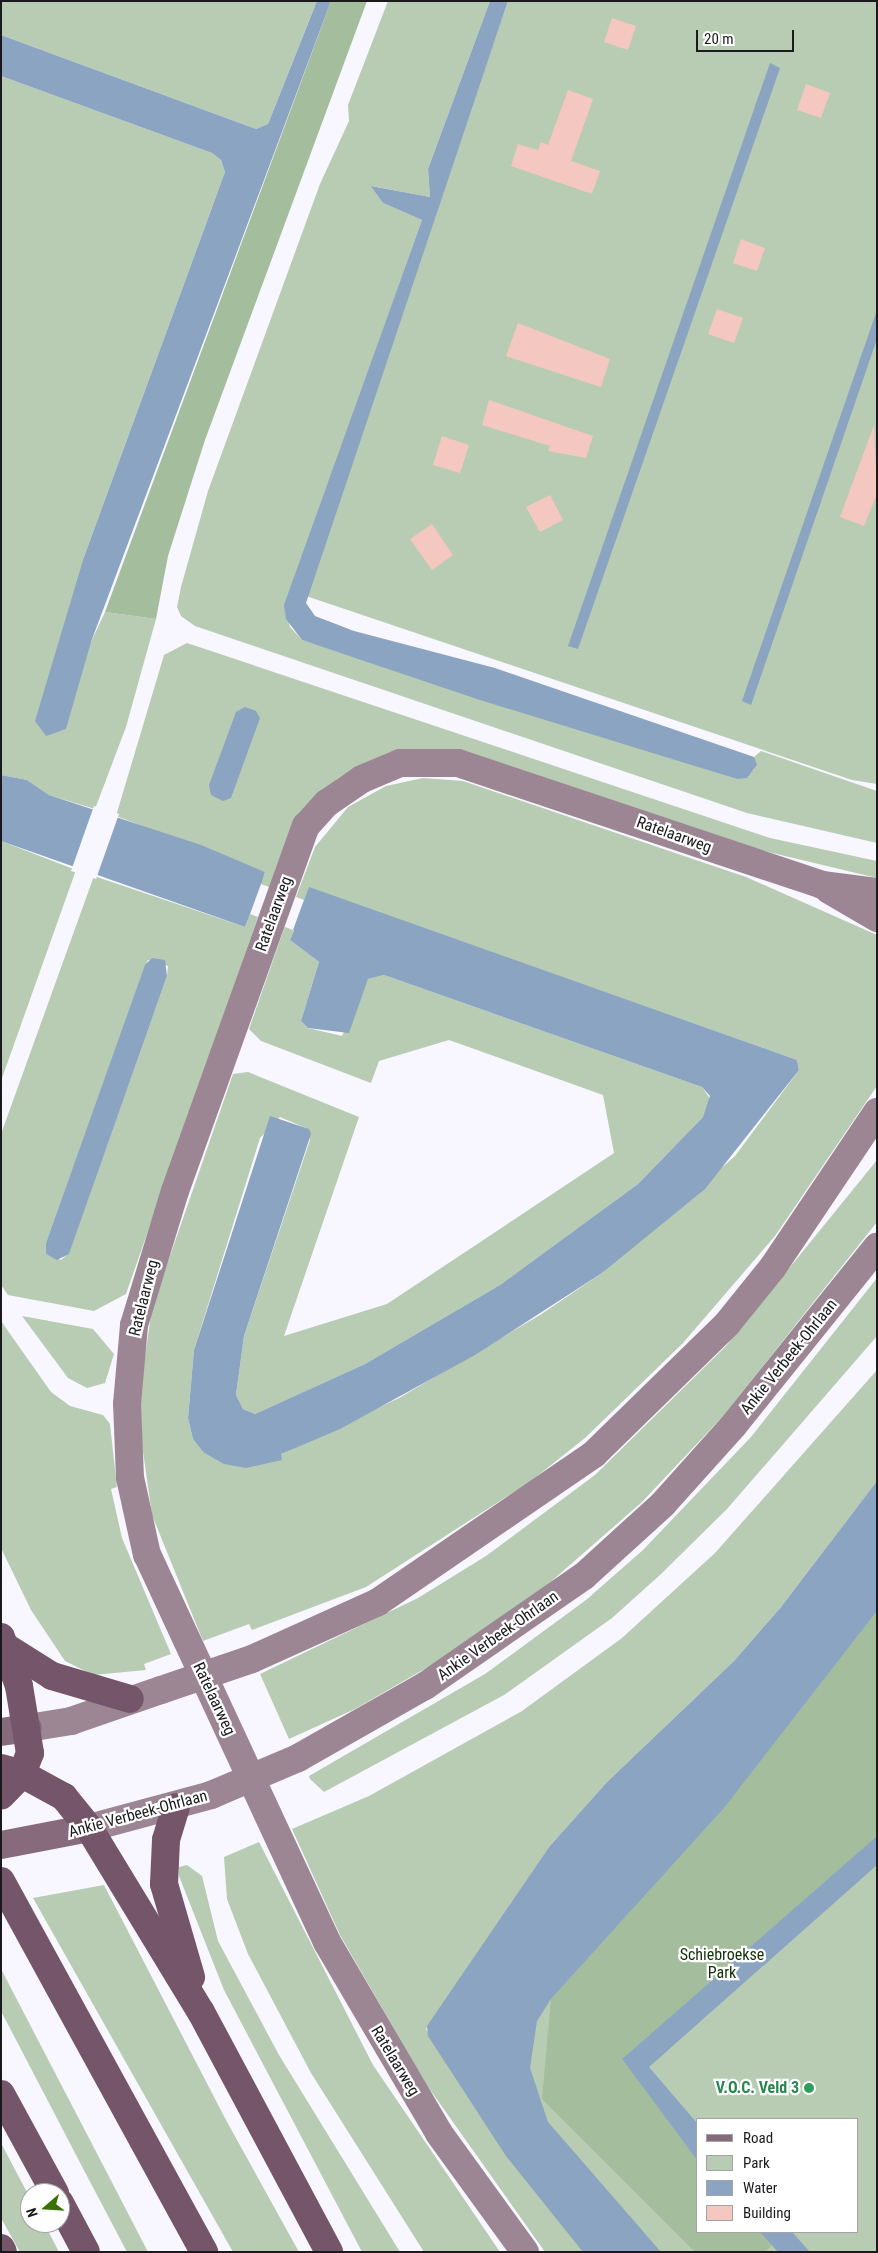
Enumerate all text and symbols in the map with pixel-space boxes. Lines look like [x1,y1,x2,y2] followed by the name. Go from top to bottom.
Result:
[698,20,796,52] scale bar
[704,30,734,48] text: 20 m
[634,813,714,857] street label: Ratelaarweg
[252,874,296,954] street label: Ratelaarweg
[125,1258,163,1338] street label: Ratelaarweg
[737,1295,841,1419] street label: Ankie Verbeek-Ohrlaan
[434,1587,562,1685] street label: Ankie Verbeek-Ohrlaan
[189,1660,239,1738] street label: Ratelaarweg
[66,1786,210,1842] street label: Ankie Verbeek-Ohrlaan
[680,1945,764,1983] park label: Schiebroekse Park
[367,2023,423,2099] street label: Ratelaarweg
[716,2078,799,2098] place label: V.O.C. Veld 3
[803,2082,815,2094] marker: V.O.C. Veld 3
[696,2118,858,2233] legend
[743,2129,773,2147] text: Road
[743,2154,770,2172] text: Park
[743,2179,777,2197] text: Water
[20,2183,70,2233] north arrow
[743,2204,791,2222] text: Building
[23,2206,41,2219] text: N

